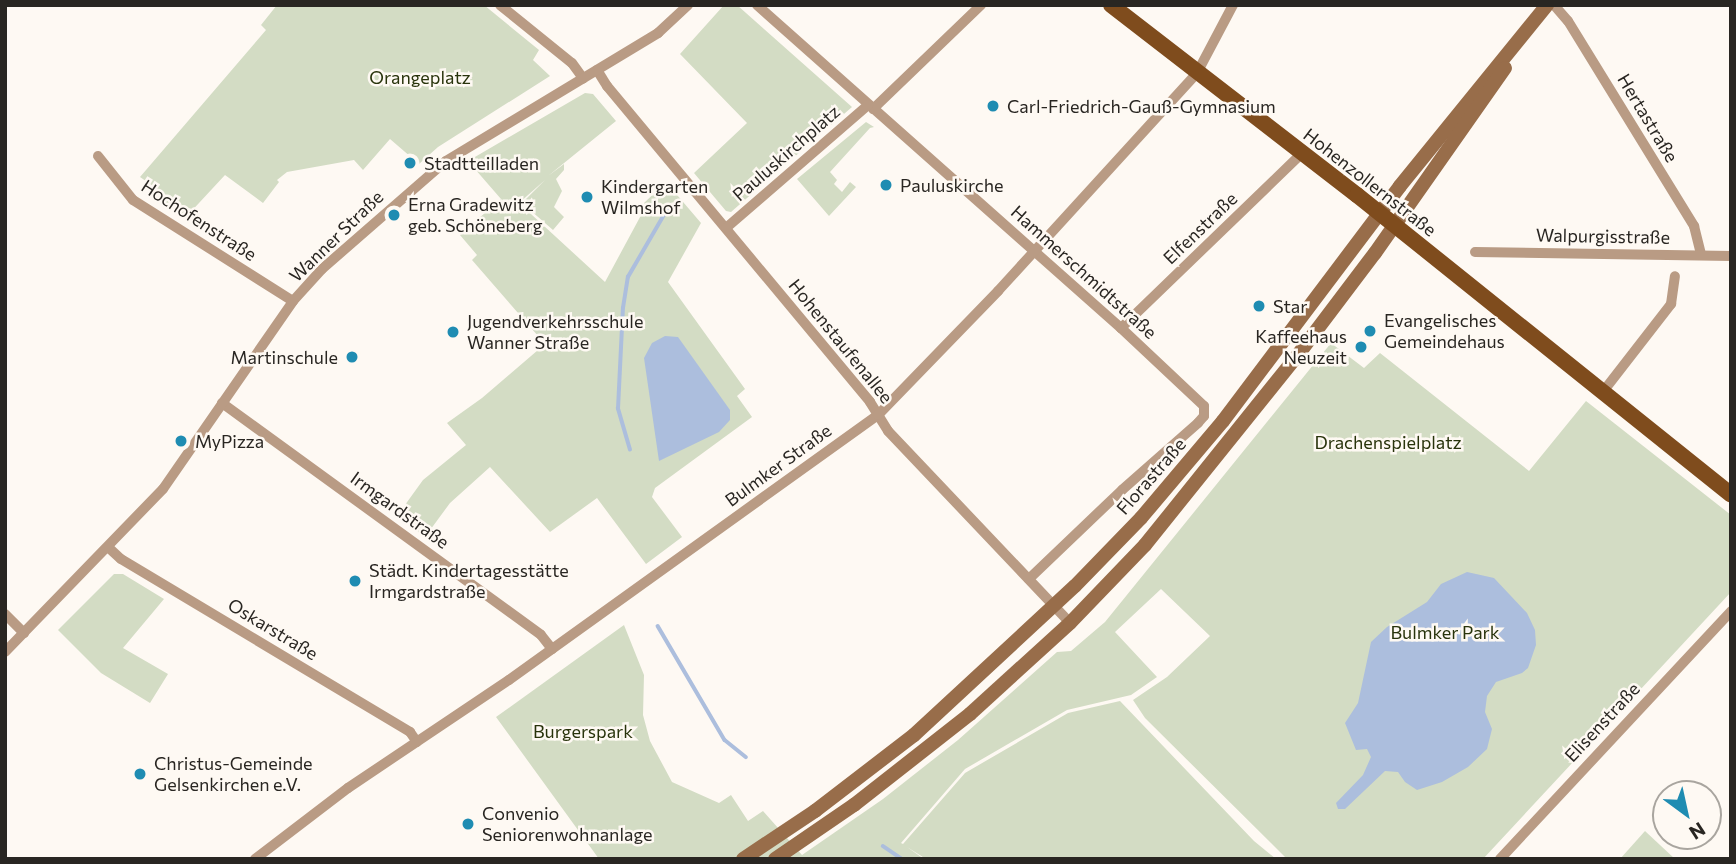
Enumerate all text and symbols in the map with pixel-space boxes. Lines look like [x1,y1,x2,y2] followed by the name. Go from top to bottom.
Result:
[369,66,471,88] park label: Orangeplatz
[1613,70,1683,166] street label: Hertastraße
[1007,95,1276,117] place label: Carl-Friedrich-Gauß-Gymnasium
[985,98,1001,114] marker: Carl-Friedrich-Gauß-Gymnasium
[728,101,844,205] street label: Pauluskirchplatz
[1299,123,1441,241] street label: Hohenzollernstraße
[424,152,539,174] place label: Stadtteilladen
[402,155,418,171] marker: Stadtteilladen
[900,174,1004,196] place label: Pauluskirche
[137,175,261,265] street label: Hochofenstraße
[601,176,708,218] place label: Kindergarten Wilmshof
[878,177,894,193] marker: Pauluskirche
[285,186,387,286] street label: Wanner Straße
[1159,188,1241,268] street label: Elfenstraße
[579,189,595,205] marker: Kindergarten Wilmshof
[408,194,542,236] place label: Erna Gradewitz geb. Schöneberg
[1007,201,1161,343] street label: Hammerschmidtstraße
[386,207,402,223] marker: Erna Gradewitz geb. Schöneberg
[1536,224,1670,248] street label: Walpurgisstraße
[784,275,898,407] street label: Hohenstaufenallee
[1273,295,1307,317] place label: Star
[1251,298,1267,314] marker: Star
[1384,310,1505,352] place label: Evangelisches Gemeindehaus
[467,311,643,354] place label: Jugendverkehrsschule Wanner Straße
[1362,323,1378,339] marker: Evangelisches Gemeindehaus
[445,324,461,340] marker: Jugendverkehrsschule Wanner Straße
[1255,326,1347,368] place label: Kaffeehaus Neuzeit
[1353,339,1369,355] marker: Kaffeehaus Neuzeit
[230,346,338,368] place label: Martinschule
[344,349,360,365] marker: Martinschule
[721,419,835,511] street label: Bulmker Straße
[195,430,264,452] place label: MyPizza
[1314,431,1462,453] park label: Drachenspielplatz
[173,433,189,449] marker: MyPizza
[1112,433,1190,519] street label: Florastraße
[346,467,454,553] street label: Irmgardstraße
[369,560,569,602] place label: Städt. Kindertagesstätte Irmgardstraße
[347,573,363,589] marker: Städt. Kindertagesstätte Irmgardstraße
[224,594,322,664] street label: Oskarstraße
[1390,621,1500,643] park label: Bulmker Park
[1560,678,1644,766] street label: Elisenstraße
[533,720,633,742] park label: Burgerspark
[154,753,313,796] place label: Christus-Gemeinde Gelsenkirchen e.V.
[132,766,148,782] marker: Christus-Gemeinde Gelsenkirchen e.V.
[1652,780,1722,850] north arrow
[482,803,652,846] place label: Convenio Seniorenwohnanlage
[460,816,476,832] marker: Convenio Seniorenwohnanlage
[1685,818,1710,845] text: N

